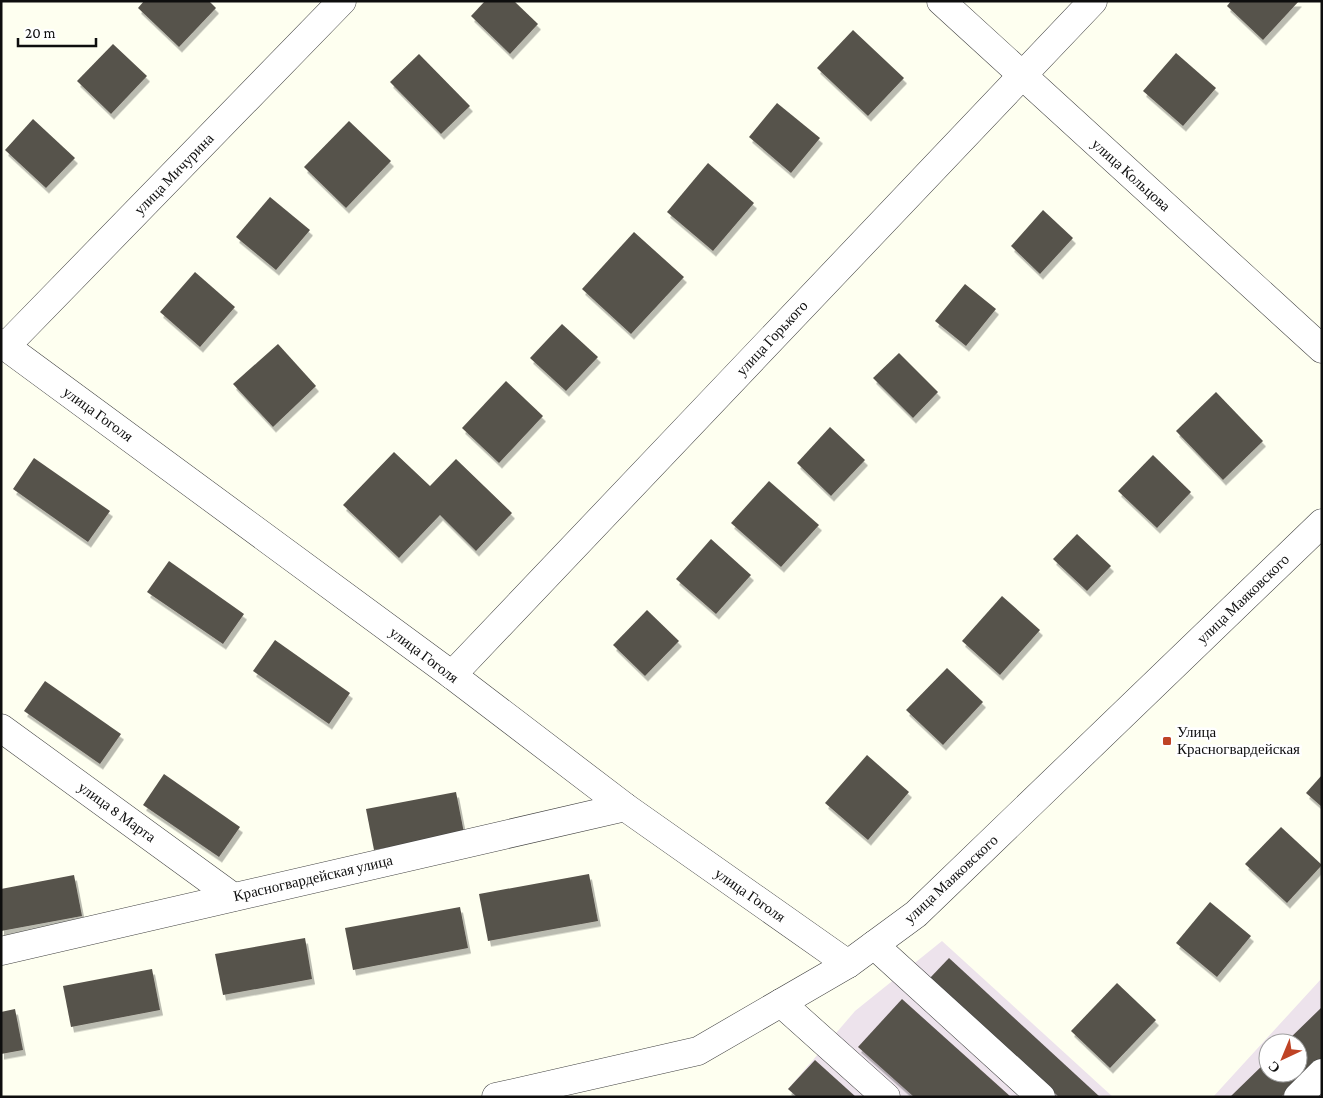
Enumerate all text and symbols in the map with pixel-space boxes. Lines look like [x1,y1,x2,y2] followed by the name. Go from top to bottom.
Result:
[18,15,95,47] scale bar
[25,25,56,41] text: 20 m
[131,130,217,218] street label: улица Мичурина
[1089,136,1174,215] street label: улица Кольцова
[733,297,811,379] street label: улица Горького
[60,383,136,445] street label: улица Гоголя
[1194,551,1292,647] street label: улица Маяковского
[386,624,462,686] street label: улица Гоголя
[1177,724,1300,757] place label: Улица Красногвардейская
[1161,735,1173,747] marker: Улица Красногвардейская
[75,779,159,846] street label: улица 8 Марта
[901,832,1001,926] street label: улица Маяковского
[232,852,394,904] street label: Красногвардейская улица
[712,865,788,925] street label: улица Гоголя
[1258,1033,1308,1083] north arrow
[1265,1058,1283,1077] text: С

